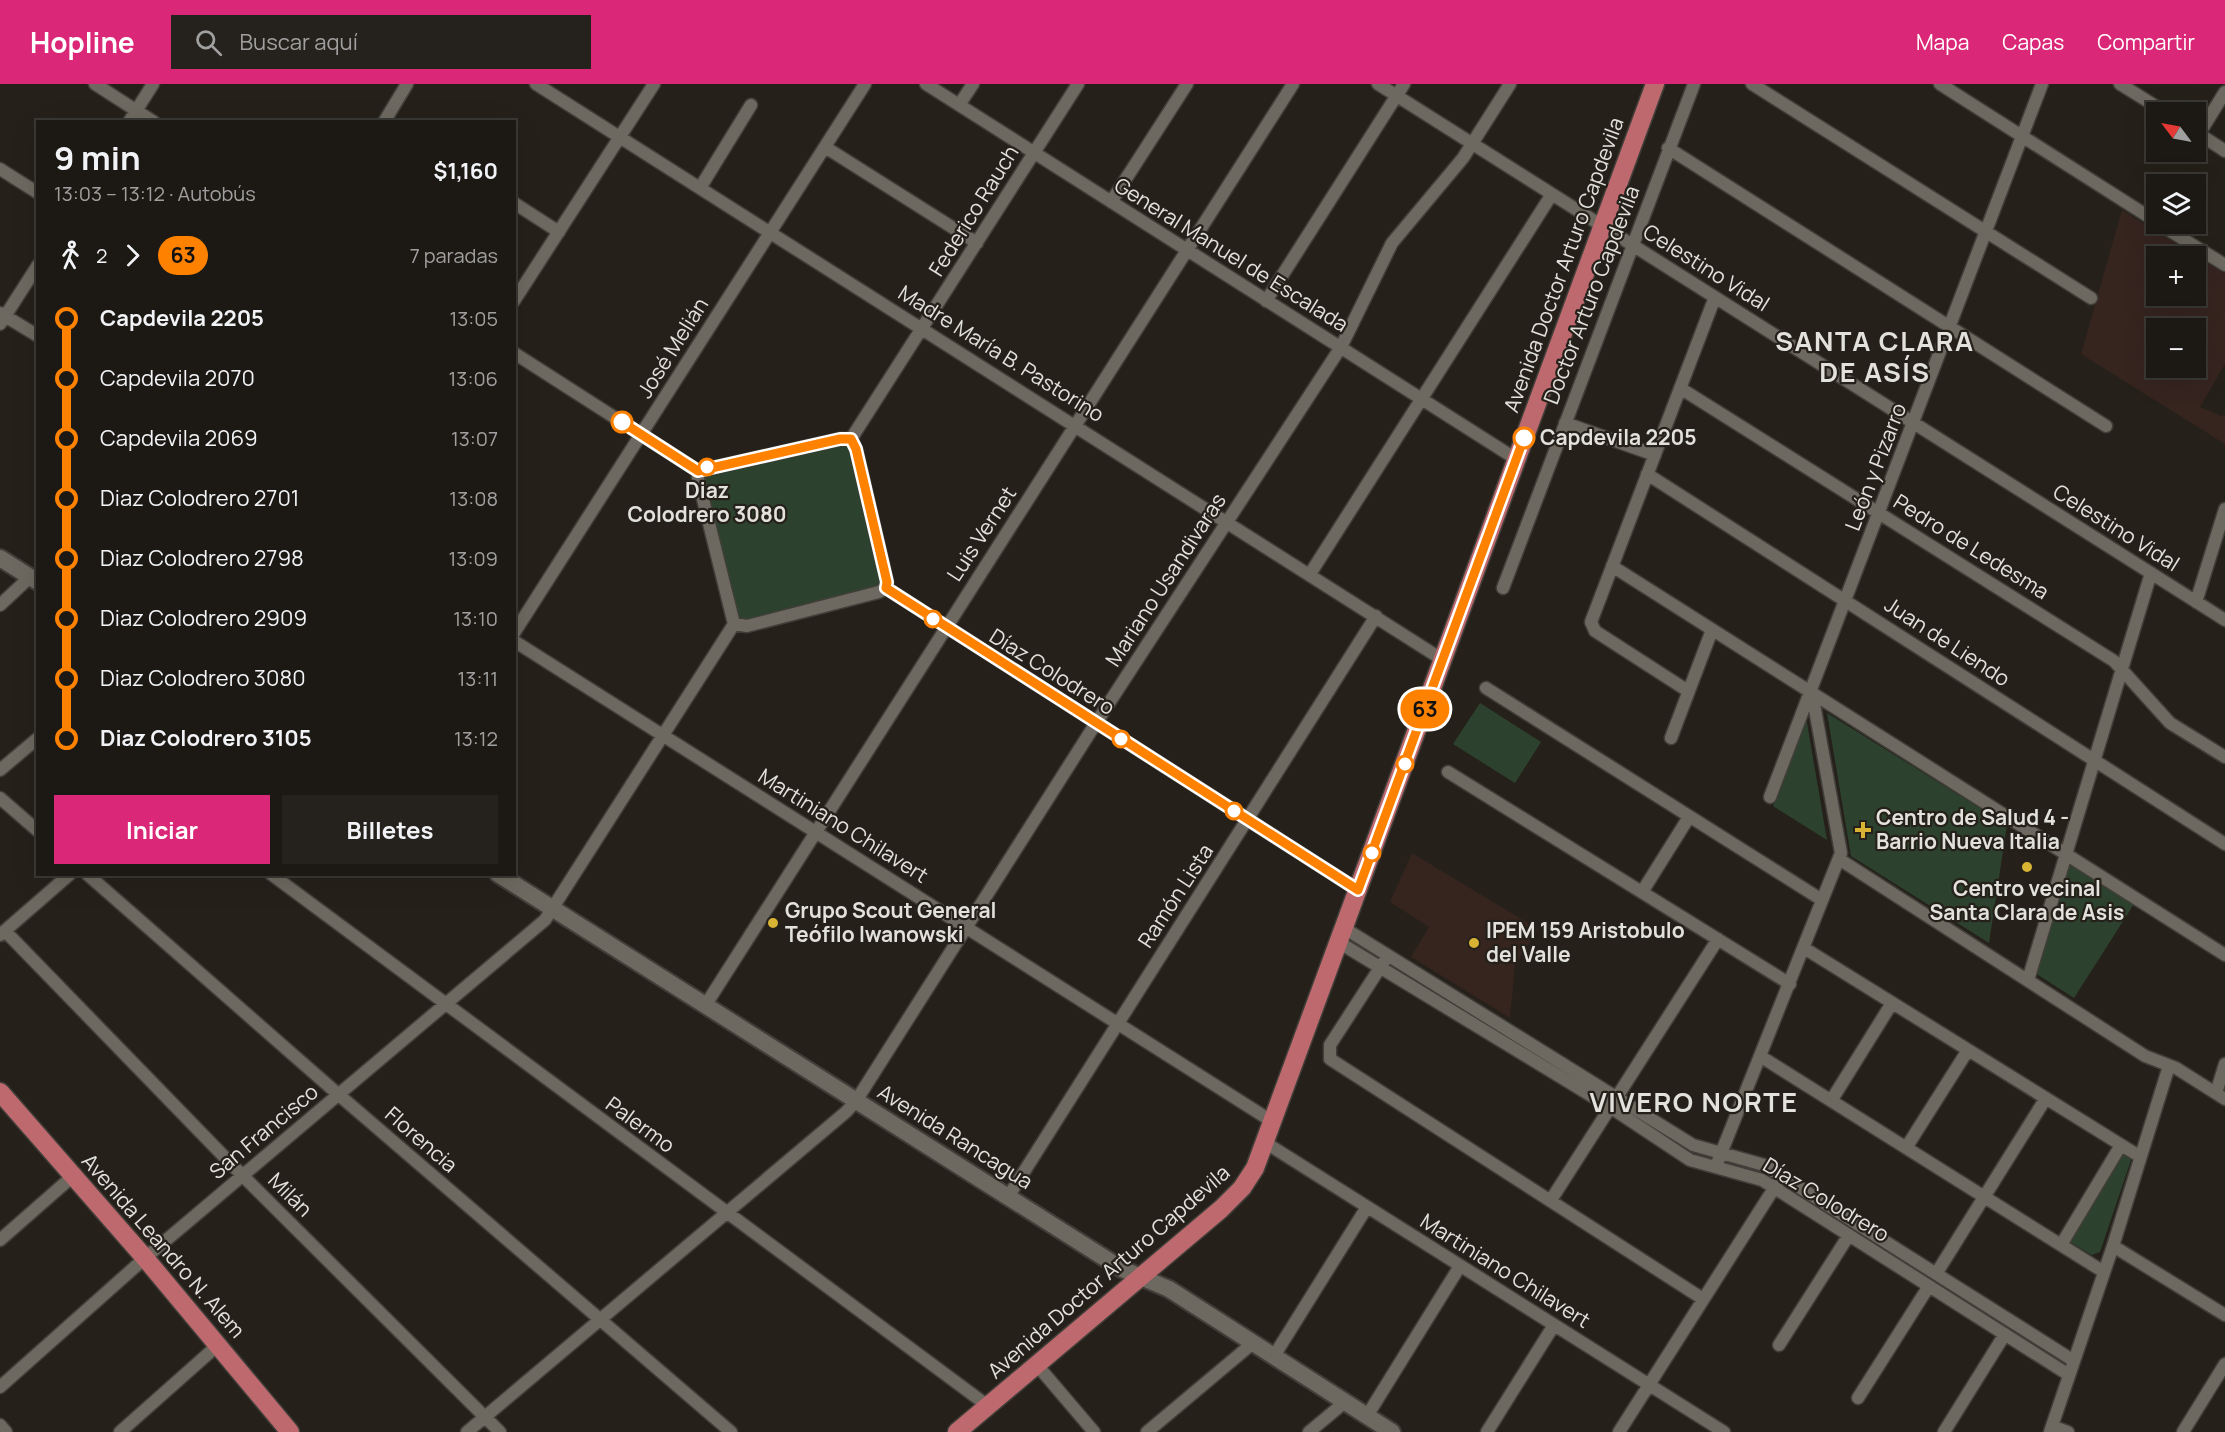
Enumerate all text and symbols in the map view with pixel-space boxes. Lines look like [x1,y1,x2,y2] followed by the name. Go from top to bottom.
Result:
[171,15,591,69] search box
[30,23,135,61] text: Hopline
[192,26,225,59] icon: search
[240,27,358,57] text: Buscar aquí
[1916,28,1969,56] text: Mapa
[2002,28,2064,56] text: Capas
[2097,28,2195,56] text: Compartir
[2146,102,2206,162] north arrow
[2146,102,2206,378] map controls
[1499,114,1629,416] street label: Avenida Doctor Arturo Capdevila
[54,135,141,180] text: 9 min
[922,140,1025,281] street label: Federico Rauch
[434,156,498,186] text: $1,160
[1109,171,1354,338] street label: General Manuel de Escalada
[2146,174,2206,234] button: layers
[54,180,256,207] text: 13:03 – 13:12 · Autobús
[1539,182,1645,408] street label: Doctor Arturo Capdevila
[1638,217,1775,317] street label: Celestino Vidal
[54,239,87,272] icon: walk
[116,239,149,272] icon: forward
[170,241,196,269] text: 63
[96,242,107,269] text: 2
[410,242,498,269] text: 7 paradas
[2146,246,2206,306] button: +
[893,278,1110,428] street label: Madre María B. Pastorino
[630,292,714,403] street label: José Melián
[100,303,264,333] text: Capdevila 2205
[449,305,498,332] text: 13:05
[2146,318,2206,378] button: −
[1775,322,1975,390] district label: SANTA CLARA DE ASÍS
[100,363,255,393] text: Capdevila 2070
[449,365,498,392] text: 13:06
[1838,399,1912,534] street label: León y Pizarro
[611,411,633,433] unlabelled marker
[100,423,258,453] text: Capdevila 2069
[1540,423,1697,451] place label: Capdevila 2205
[451,425,498,452] text: 13:07
[1513,427,1535,449] marker: Capdevila 2205
[698,458,716,476] marker: Diaz Colodrero 3080
[627,476,787,528] place label: Diaz Colodrero 3080
[2048,477,2185,577] street label: Celestino Vidal
[940,481,1022,586] street label: Luis Vernet
[100,483,299,513] text: Diaz Colodrero 2701
[449,485,498,512] text: 13:08
[1099,487,1232,671] street label: Mariano Usandivaras
[1888,487,2055,605] street label: Pedro de Ledesma
[100,543,304,573] text: Diaz Colodrero 2798
[449,545,498,572] text: 13:09
[1879,590,2016,692] street label: Juan de Liendo
[100,603,307,633] text: Diaz Colodrero 2909
[453,605,498,632] text: 13:10
[924,610,942,628] unlabelled marker
[985,621,1120,721] street label: Díaz Colodrero
[100,663,306,693] text: Diaz Colodrero 3080
[458,665,498,692] text: 13:11
[1398,690,1452,728] line badge: 63
[1412,695,1438,723] text: 63
[100,723,312,753] text: Diaz Colodrero 3105
[454,725,498,752] text: 13:12
[1112,730,1130,748] unlabelled marker
[1396,755,1414,773] unlabelled marker
[753,762,934,889] street label: Martiniano Chilavert
[54,795,270,864] button: Iniciar
[282,795,498,864] button: Billetes
[1225,802,1243,820] unlabelled marker
[1876,803,2069,855] place label: Centro de Salud 4 - Barrio Nueva Italia
[1854,821,1872,839] marker: Centro de Salud 4 - Barrio Nueva Italia
[1131,838,1219,953] street label: Ramón Lista
[1363,844,1381,862] unlabelled marker
[2020,860,2034,874] marker: Centro vecinal Santa Clara de Asis
[1930,874,2124,926] place label: Centro vecinal Santa Clara de Asis
[785,896,996,948] place label: Grupo Scout General Teófilo Iwanowski
[766,916,780,930] marker: Grupo Scout General Teófilo Iwanowski
[1486,916,1685,968] place label: IPEM 159 Aristobulo del Valle
[1467,936,1481,950] marker: IPEM 159 Aristobulo del Valle
[203,1077,324,1185] street label: San Francisco
[873,1077,1038,1195] street label: Avenida Rancagua
[1589,1083,1799,1120] district label: VIVERO NORTE
[600,1090,681,1159] street label: Palermo
[379,1100,464,1179] street label: Florencia
[76,1147,252,1343] street label: Avenida Leandro N. Alem
[1758,1150,1895,1248] street label: Díaz Colodrero
[981,1158,1235,1384] street label: Avenida Doctor Arturo Capdevila
[263,1166,319,1222] street label: Milán
[1415,1207,1596,1334] street label: Martiniano Chilavert

